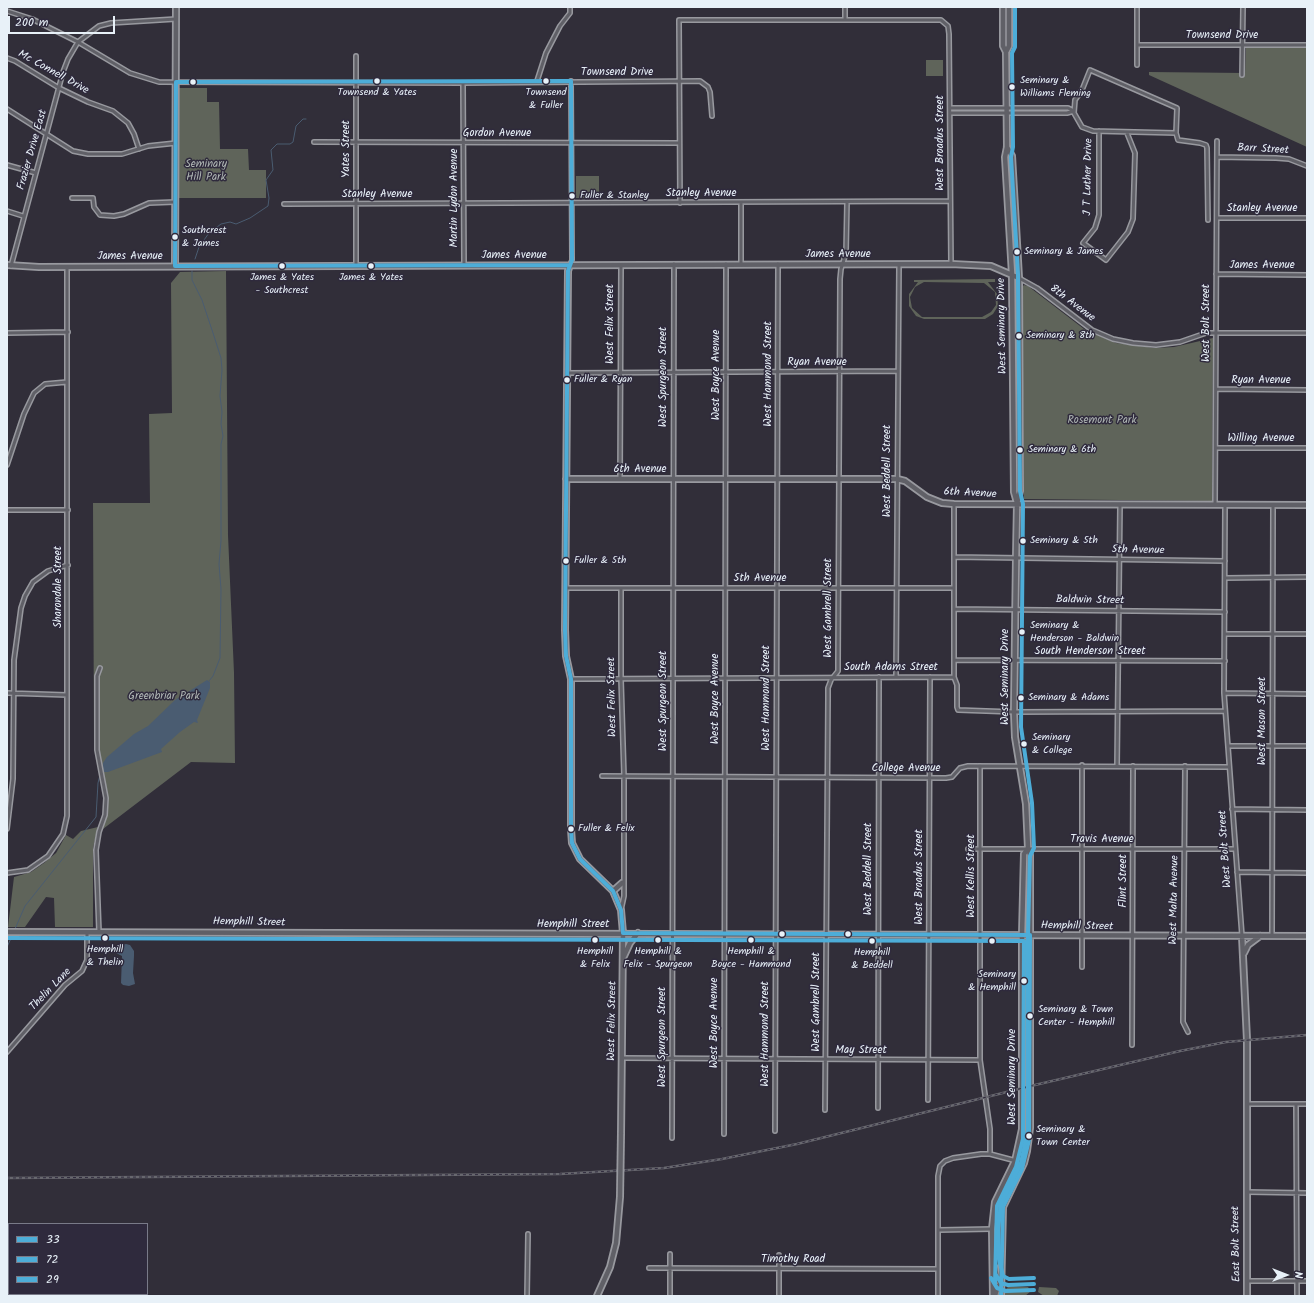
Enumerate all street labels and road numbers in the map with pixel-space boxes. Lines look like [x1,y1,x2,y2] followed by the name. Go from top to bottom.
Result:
[1186,29,1258,43] street label: Townsend Drive
[15,48,91,98] street label: Mc Connell Drive
[581,66,653,80] street label: Townsend Drive
[934,95,948,191] street label: West Broadus Street
[15,108,51,192] street label: Frazier Drive East
[340,120,354,178] street label: Yates Street
[463,127,531,141] street label: Gordon Avenue
[1082,138,1096,216] street label: J T Luther Drive
[1237,142,1289,158] street label: Barr Street
[448,149,462,247] street label: Martin Lydon Avenue
[666,187,736,201] street label: Stanley Avenue
[342,188,412,202] street label: Stanley Avenue
[1227,202,1297,216] street label: Stanley Avenue
[805,248,871,262] street label: James Avenue
[481,249,547,263] street label: James Avenue
[97,250,163,264] street label: James Avenue
[1229,259,1295,273] street label: James Avenue
[996,278,1010,374] street label: West Seminary Drive
[1047,283,1097,325] street label: 8th Avenue
[604,284,618,364] street label: West Felix Street
[1200,284,1214,362] street label: West Bolt Street
[762,321,776,427] street label: West Hammond Street
[657,327,671,427] street label: West Spurgeon Street
[710,330,724,420] street label: West Boyce Avenue
[787,356,847,370] street label: Ryan Avenue
[1231,374,1291,388] street label: Ryan Avenue
[881,425,895,517] street label: West Beddell Street
[1227,432,1295,446] street label: Willing Avenue
[613,463,667,477] street label: 6th Avenue
[943,486,997,502] street label: 6th Avenue
[1111,544,1165,558] street label: 5th Avenue
[52,546,66,628] street label: Sharondale Street
[822,558,836,658] street label: West Gambrell Street
[734,572,786,586] street label: 5th Avenue
[1056,594,1124,608] street label: Baldwin Street
[999,629,1013,725] street label: West Seminary Drive
[760,645,774,751] street label: West Hammond Street
[1035,645,1145,659] street label: South Henderson Street
[657,651,671,751] street label: West Spurgeon Street
[709,654,723,744] street label: West Boyce Avenue
[606,657,620,737] street label: West Felix Street
[844,661,938,675] street label: South Adams Street
[1256,677,1270,765] street label: West Mason Street
[872,762,940,776] street label: College Avenue
[1217,810,1235,888] street label: West Bolt Street
[862,823,876,915] street label: West Beddell Street
[913,829,927,925] street label: West Broadus Street
[1070,833,1134,847] street label: Travis Avenue
[965,834,979,918] street label: West Kellis Street
[1117,854,1131,908] street label: Flint Street
[1168,855,1182,945] street label: West Malta Avenue
[213,916,285,930] street label: Hemphill Street
[537,918,609,932] street label: Hemphill Street
[1041,920,1113,934] street label: Hemphill Street
[810,952,824,1052] street label: West Gambrell Street
[27,966,75,1014] street label: Thelin Lane
[708,978,722,1068] street label: West Boyce Avenue
[606,981,620,1061] street label: West Felix Street
[759,981,773,1087] street label: West Hammond Street
[656,987,670,1087] street label: West Spurgeon Street
[1006,1029,1020,1125] street label: West Seminary Drive
[835,1044,887,1058] street label: May Street
[1230,1206,1244,1282] street label: East Bolt Street
[761,1253,825,1267] street label: Timothy Road

